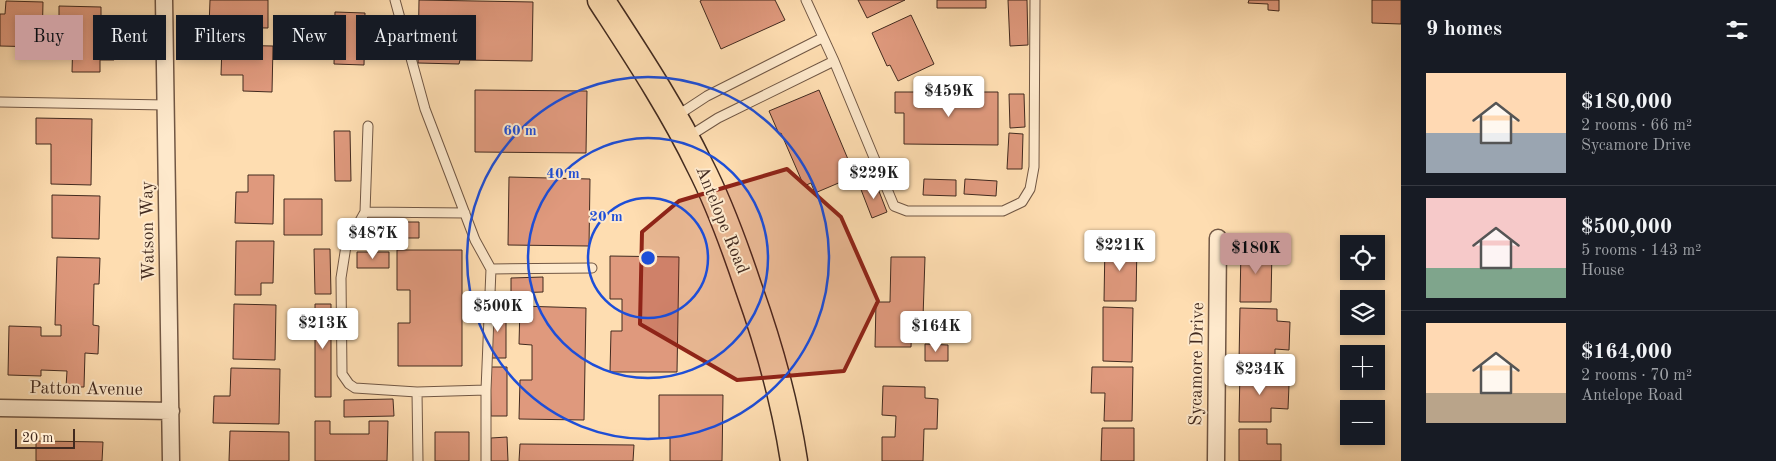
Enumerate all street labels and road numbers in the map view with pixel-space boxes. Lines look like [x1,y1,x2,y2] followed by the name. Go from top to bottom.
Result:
[692,164,752,276] street label: Antelope Road
[138,180,158,281] street label: Watson Way
[1187,302,1207,426] street label: Sycamore Drive
[29,379,143,399] street label: Patton Avenue

